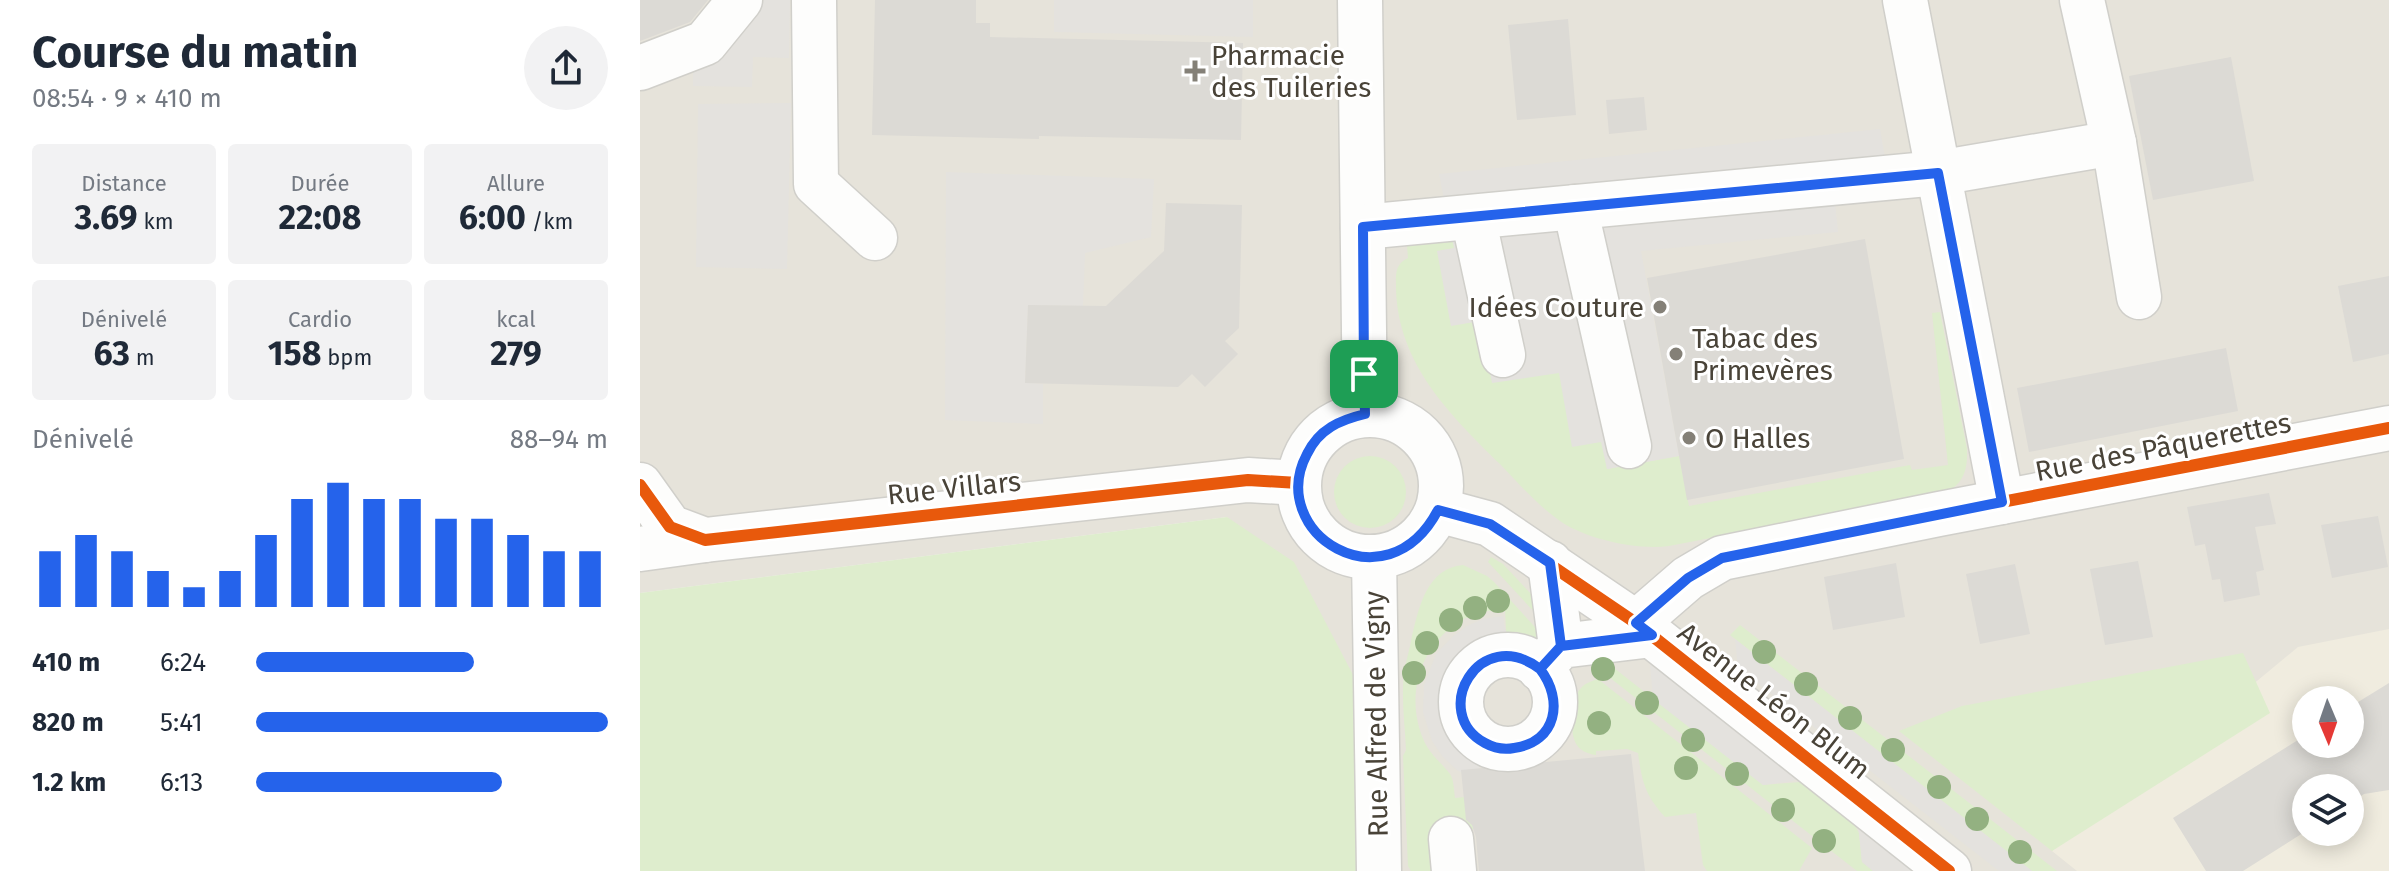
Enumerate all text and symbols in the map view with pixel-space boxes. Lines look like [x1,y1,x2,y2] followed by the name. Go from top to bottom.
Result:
[32,26,358,79] text: Course du matin
[524,26,608,110] button: share
[1211,39,1371,104] place label: Pharmacie des Tuileries
[1186,62,1204,80] marker: Pharmacie des Tuileries
[32,83,222,114] text: 08:54 · 9 × 410 m
[81,170,167,197] text: Distance
[291,170,349,197] text: Durée
[487,170,545,197] text: Allure
[74,197,138,238] text: 3.69
[279,197,361,238] text: 22:08
[459,197,526,238] text: 6:00
[138,208,174,235] text: km
[526,208,573,235] text: /km
[1469,291,1644,324] place label: Idées Couture
[1651,298,1669,316] marker: Idées Couture
[81,306,167,333] text: Dénivelé
[288,306,352,333] text: Cardio
[496,306,536,333] text: kcal
[1692,322,1833,387] place label: Tabac des Primevères
[93,333,130,374] text: 63
[268,333,321,374] text: 158
[490,333,542,374] text: 279
[1330,340,1398,408] pin
[130,344,155,371] text: m
[321,344,372,371] text: bpm
[1667,345,1685,363] marker: Tabac des Primevères
[1342,352,1386,396] icon: arrive
[2032,406,2294,488] street label: Rue des Pâquerettes
[1705,422,1810,455] place label: O Halles
[32,424,134,455] text: Dénivelé
[510,424,608,455] text: 88–94 m
[1680,429,1698,447] marker: O Halles
[885,465,1023,511] street label: Rue Villars
[1357,590,1395,837] street label: Rue Alfred de Vigny
[1671,616,1877,786] street label: Avenue Léon Blum
[32,647,100,678] text: 410 m
[160,647,206,678] text: 6:24
[2292,686,2364,758] north arrow
[2292,686,2364,846] map controls
[32,707,104,738] text: 820 m
[160,707,203,738] text: 5:41
[32,767,106,798] text: 1.2 km
[160,767,203,798] text: 6:13
[2292,774,2364,846] button: layers

